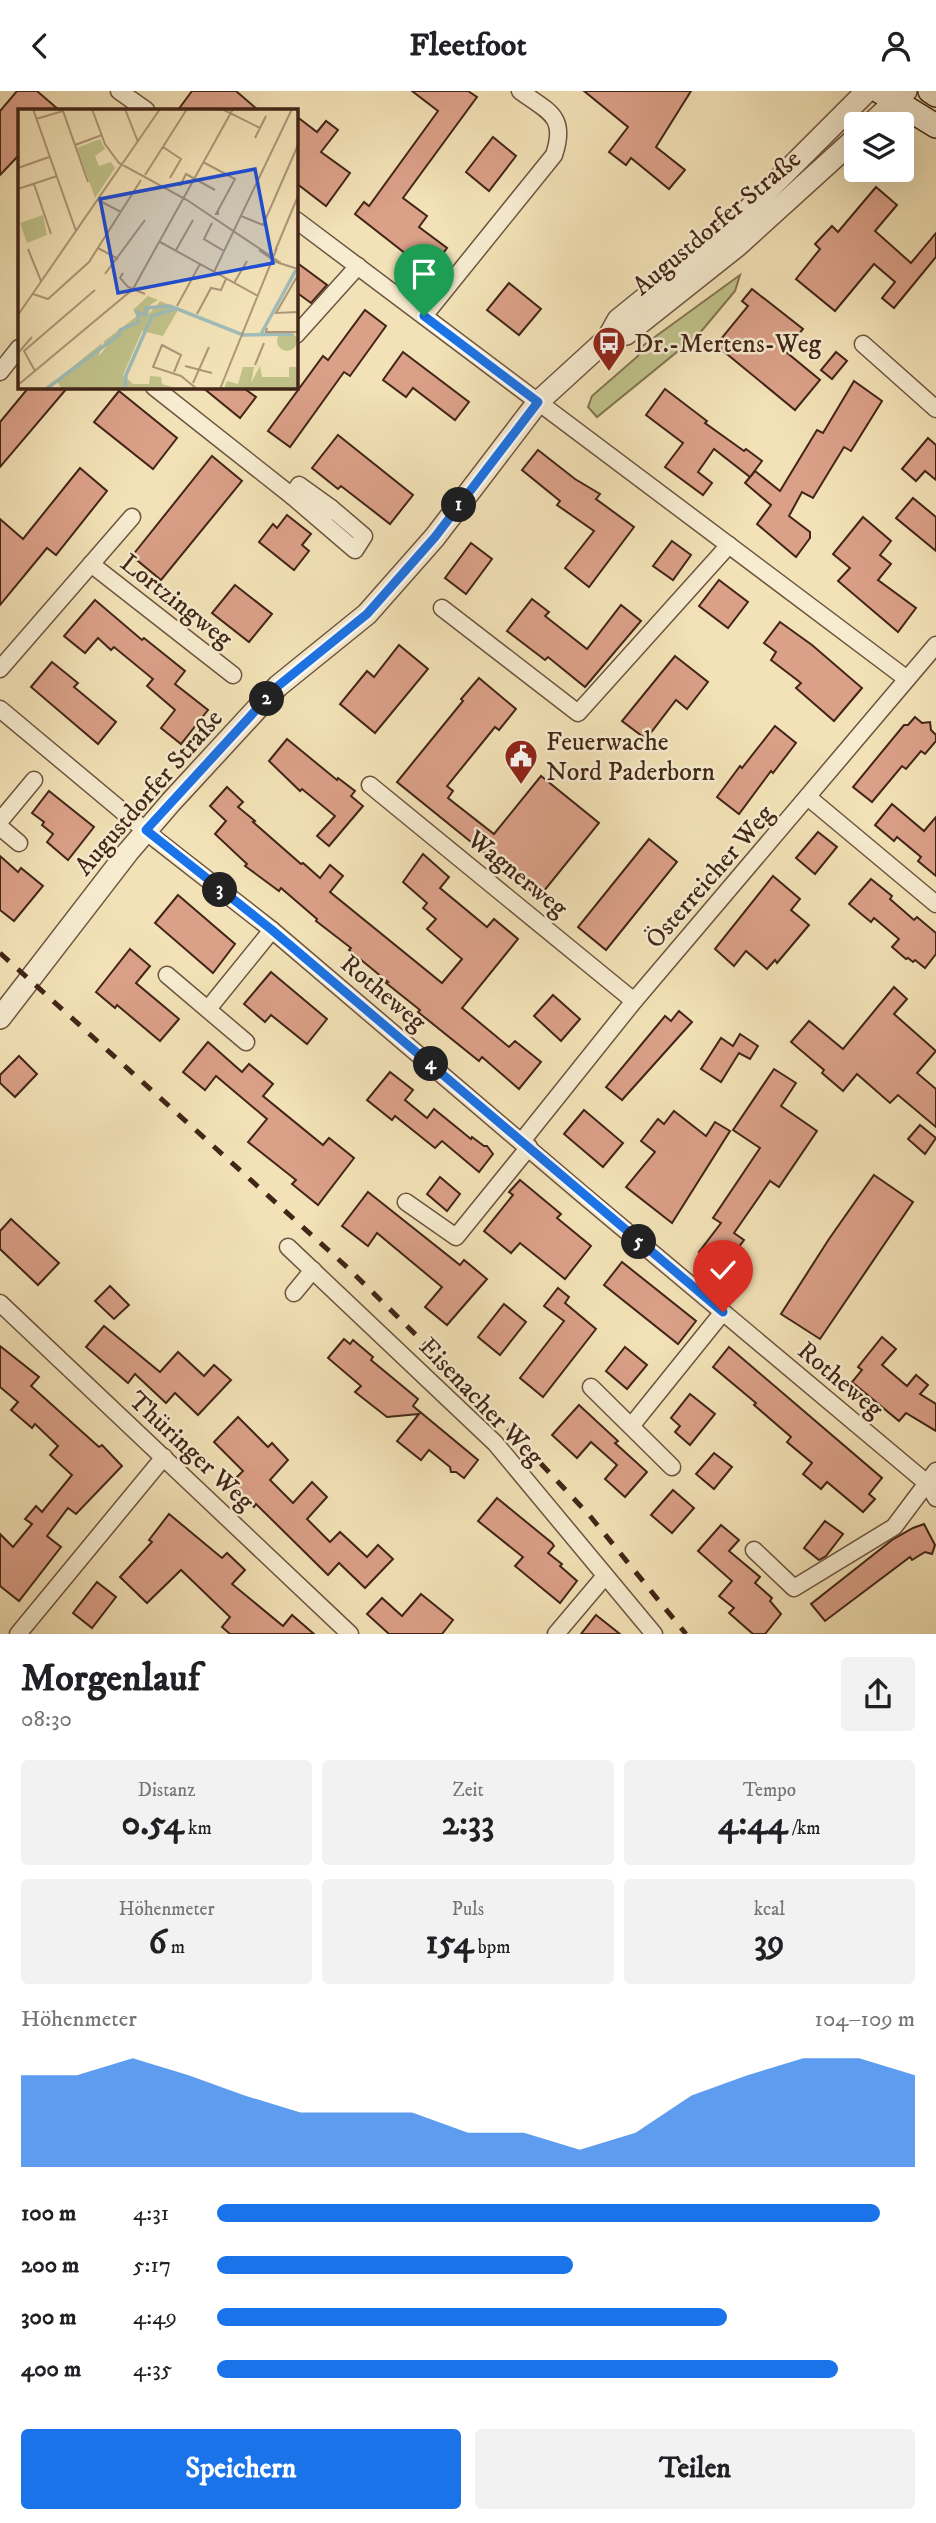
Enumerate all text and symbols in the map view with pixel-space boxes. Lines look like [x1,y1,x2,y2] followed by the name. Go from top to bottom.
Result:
[409,26,527,66] text: Fleetfoot
[21,27,59,65] icon: back
[877,27,915,65] icon: person
[18,109,298,389] inset map
[844,112,914,182] map controls
[844,112,914,182] button: layers
[626,143,808,303] street label: Augustdorfer Straße
[394,244,454,316] pin
[405,255,443,293] icon: arrive
[590,324,628,373] bus stop icon: Dr.-Mertens-Weg
[634,328,821,361] place label: Dr.-Mertens-Weg
[442,487,476,523] pin: 1
[455,493,462,516] text: 1
[113,547,239,656] street label: Lortzingweg
[250,681,284,717] pin: 2
[262,687,271,710] text: 2
[68,703,230,883] street label: Augustdorfer Straße
[546,726,715,789] place label: Feuerwache Nord Paderborn
[502,737,540,786] public building icon: Feuerwache Nord Paderborn
[639,798,782,956] street label: Österreicher Weg
[459,823,574,925] street label: Wagnerweg
[202,873,238,907] pin: 3
[216,878,223,901] text: 3
[333,948,433,1039] street label: Rotheweg
[414,1047,448,1081] pin: 4
[425,1052,436,1075] text: 4
[622,1225,656,1259] pin: 5
[634,1230,643,1253] text: 5
[693,1240,753,1312] pin
[704,1251,742,1289] icon: check
[411,1331,551,1473] street label: Eisenacher Weg
[790,1335,890,1426] street label: Rotheweg
[121,1384,261,1518] street label: Thüringer Weg
[21,1655,200,1703] text: Morgenlauf
[841,1657,915,1731] button: share
[21,1705,72,1734] text: 08:30
[138,1779,196,1802] text: Distanz
[452,1779,483,1802] text: Zeit
[743,1779,796,1802] text: Tempo
[122,1802,184,1846] text: 0.54
[442,1802,494,1846] text: 2:33
[718,1802,788,1846] text: 4:44
[184,1817,212,1840] text: km
[788,1817,821,1840] text: /km
[119,1898,214,1921] text: Höhenmeter
[452,1898,484,1921] text: Puls
[754,1898,785,1921] text: kcal
[148,1921,167,1965] text: 6
[425,1921,474,1965] text: 154
[754,1921,785,1965] text: 39
[167,1936,185,1959] text: m
[474,1936,511,1959] text: bpm
[21,2005,137,2034] text: Höhenmeter
[815,2005,915,2034] text: 104–109 m
[21,2199,76,2228] text: 100 m
[133,2199,169,2228] text: 4:31
[21,2251,79,2280] text: 200 m
[133,2251,171,2280] text: 5:17
[21,2303,77,2332] text: 300 m
[133,2303,177,2332] text: 4:49
[21,2355,81,2384] text: 400 m
[133,2355,172,2384] text: 4:35
[21,2429,461,2509] button: Speichern
[475,2429,915,2509] button: Teilen

